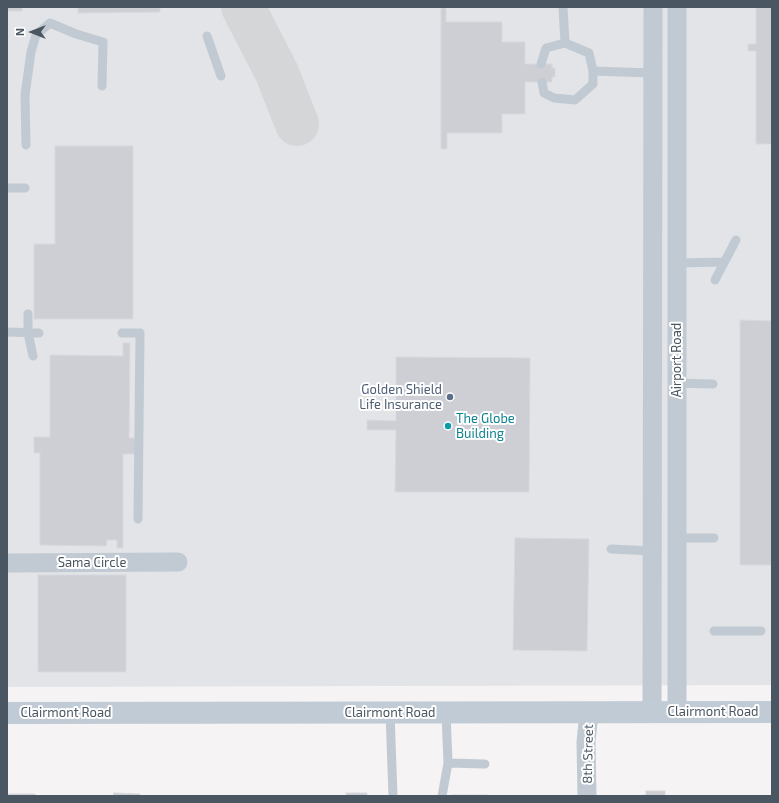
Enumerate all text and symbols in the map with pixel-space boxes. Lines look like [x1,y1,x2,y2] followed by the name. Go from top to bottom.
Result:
[12,12,52,52] north arrow
[13,28,26,36] text: N
[669,323,685,397] street label: Airport Road
[359,382,442,413] place label: Golden Shield Life Insurance
[445,392,455,402] marker: Golden Shield Life Insurance
[456,411,515,442] place label: The Globe Building
[443,421,453,431] marker: The Globe Building
[58,555,126,571] street label: Sama Circle
[668,704,758,720] street label: Clairmont Road
[21,705,111,721] street label: Clairmont Road
[345,705,435,721] street label: Clairmont Road
[580,724,596,784] street label: 8th Street

